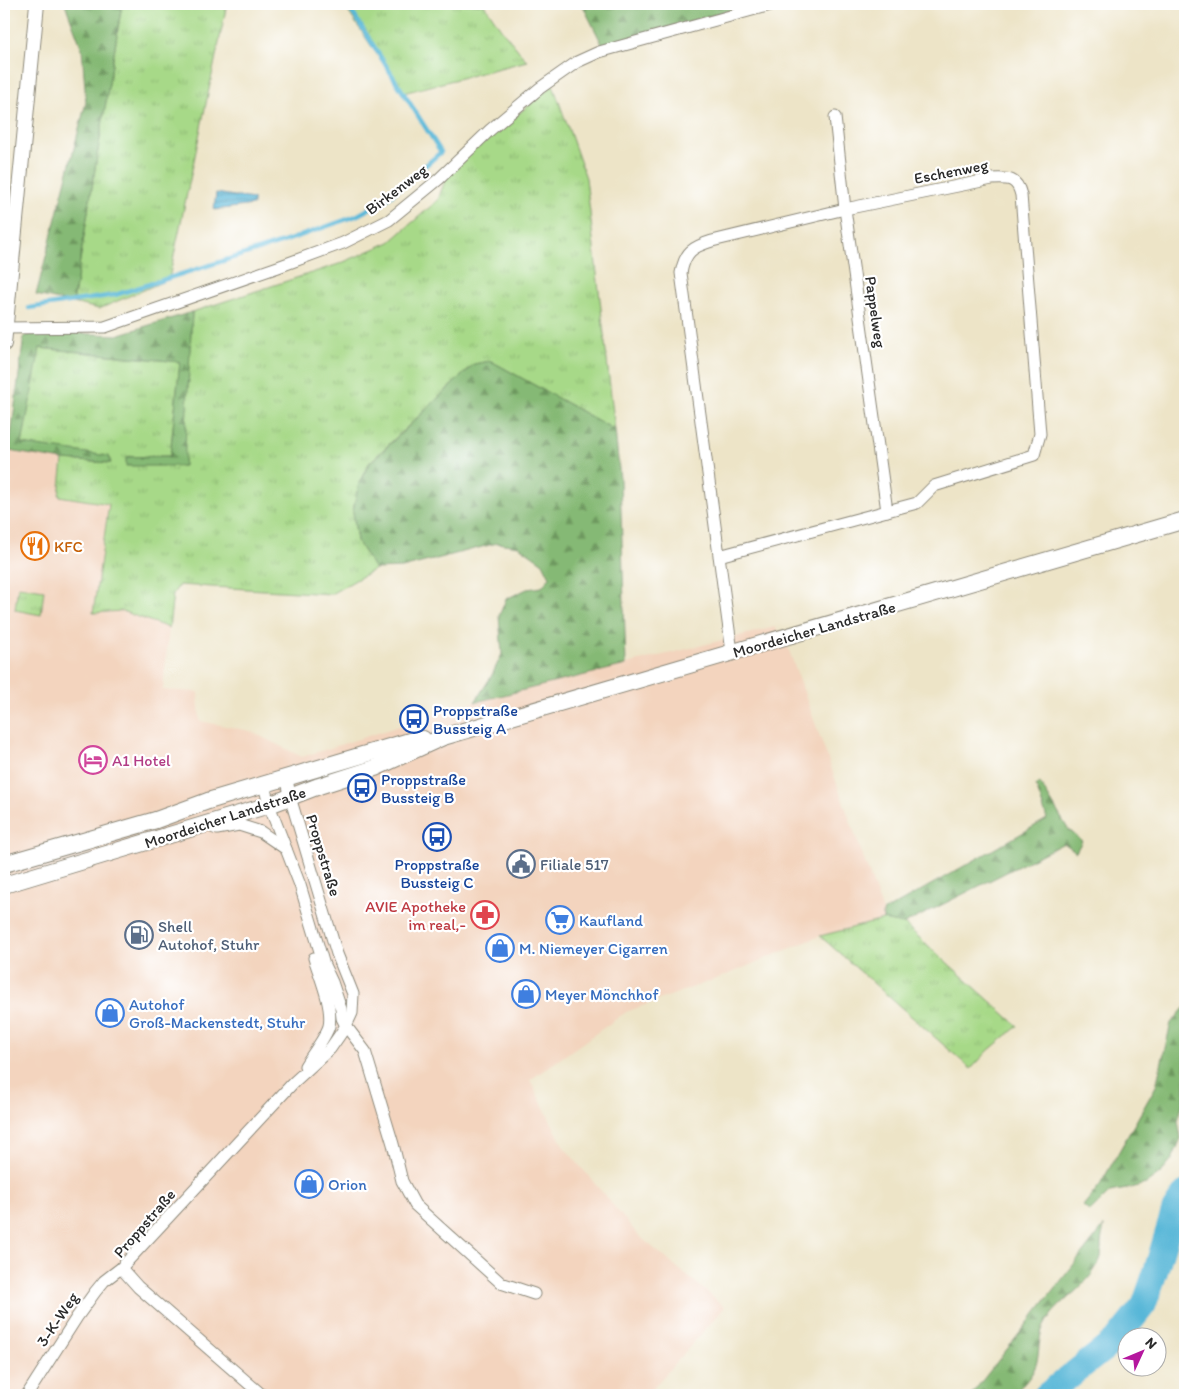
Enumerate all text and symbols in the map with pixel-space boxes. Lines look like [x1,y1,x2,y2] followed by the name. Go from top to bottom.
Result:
[912,155,991,188] street label: Eschenweg
[362,160,432,219] street label: Birkenweg
[861,275,890,350] street label: Pappelweg
[20,531,50,561] restaurant icon: KFC
[54,537,83,556] place label: KFC
[731,597,898,662] street label: Moordeicher Landstraße
[433,701,518,738] place label: Proppstraße Bussteig A
[399,704,429,734] bus stop icon: Proppstraße Bussteig A
[78,745,108,775] hotel icon: A1 Hotel
[112,751,171,770] place label: A1 Hotel
[381,770,466,807] place label: Proppstraße Bussteig B
[347,773,377,803] bus stop icon: Proppstraße Bussteig B
[142,782,308,853] street label: Moordeicher Landstraße
[302,812,345,899] street label: Proppstraße
[422,822,452,852] bus stop icon: Proppstraße Bussteig C
[506,849,536,879] public building icon: Filiale 517
[395,855,480,892] place label: Proppstraße Bussteig C
[540,855,609,874] place label: Filiale 517
[365,897,466,934] place label: AVIE Apotheke im real,-
[470,900,500,930] pharmacy icon: AVIE Apotheke im real,-
[545,905,575,935] supermarket icon: Kaufland
[579,911,643,930] place label: Kaufland
[158,917,260,954] place label: Shell Autohof, Stuhr
[124,920,154,950] fuel station icon: Shell Autohof, Stuhr
[485,933,515,963] shop icon: M. Niemeyer Cigarren
[519,939,668,958] place label: M. Niemeyer Cigarren
[511,979,541,1009] shop icon: Meyer Mönchhof
[545,985,659,1004] place label: Meyer Mönchhof
[129,995,305,1032] place label: Autohof Groß-Mackenstedt, Stuhr
[95,998,125,1028] shop icon: Autohof Groß-Mackenstedt, Stuhr
[294,1169,324,1199] shop icon: Orion
[328,1175,367,1194] place label: Orion
[109,1185,180,1262] street label: Proppstraße
[32,1288,83,1350] street label: 3-K-Weg
[1116,1326,1166,1376] north arrow
[1142,1334,1160,1353] text: N

